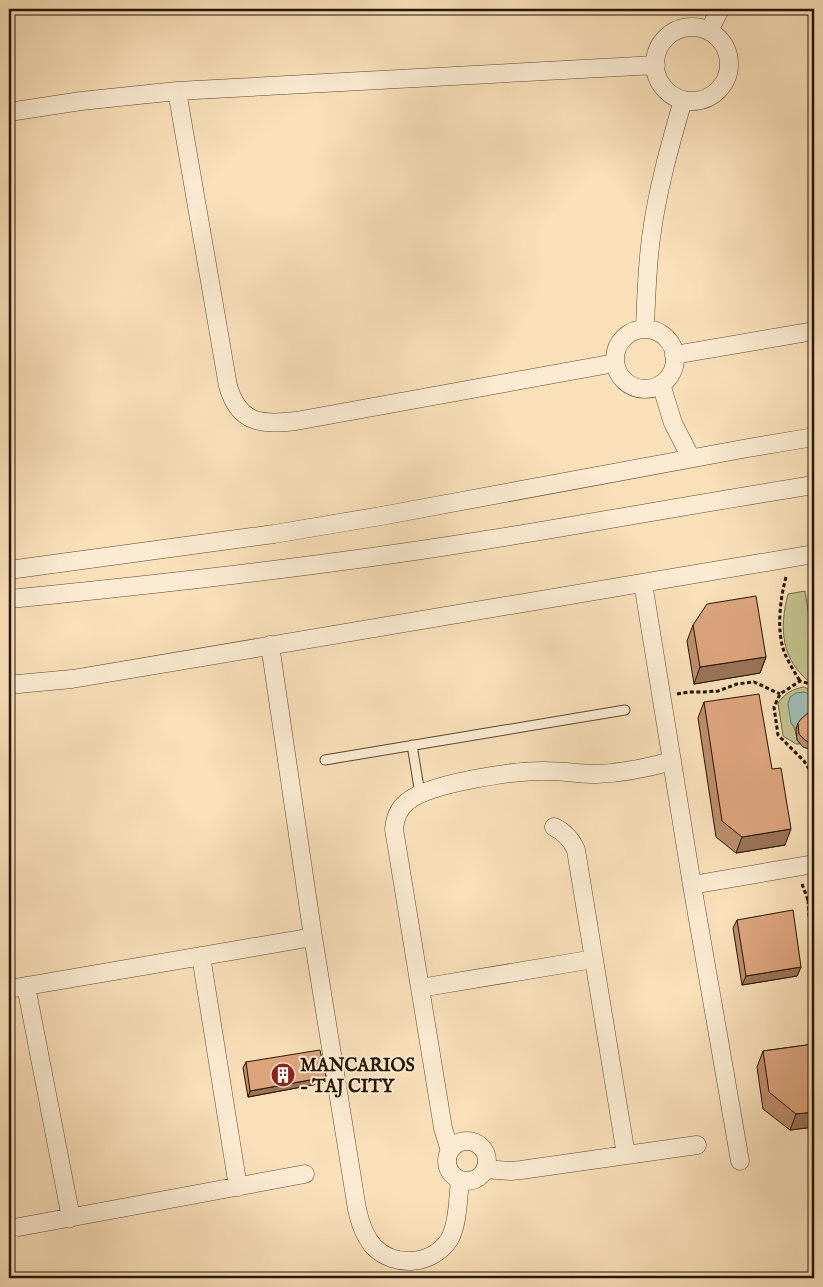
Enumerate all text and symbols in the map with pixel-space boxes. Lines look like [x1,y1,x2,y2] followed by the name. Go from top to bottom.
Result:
[300,1055,415,1099] place label: MANCARIOS - TAJ CITY
[270,1062,296,1088] building icon: MANCARIOS - TAJ CITY

